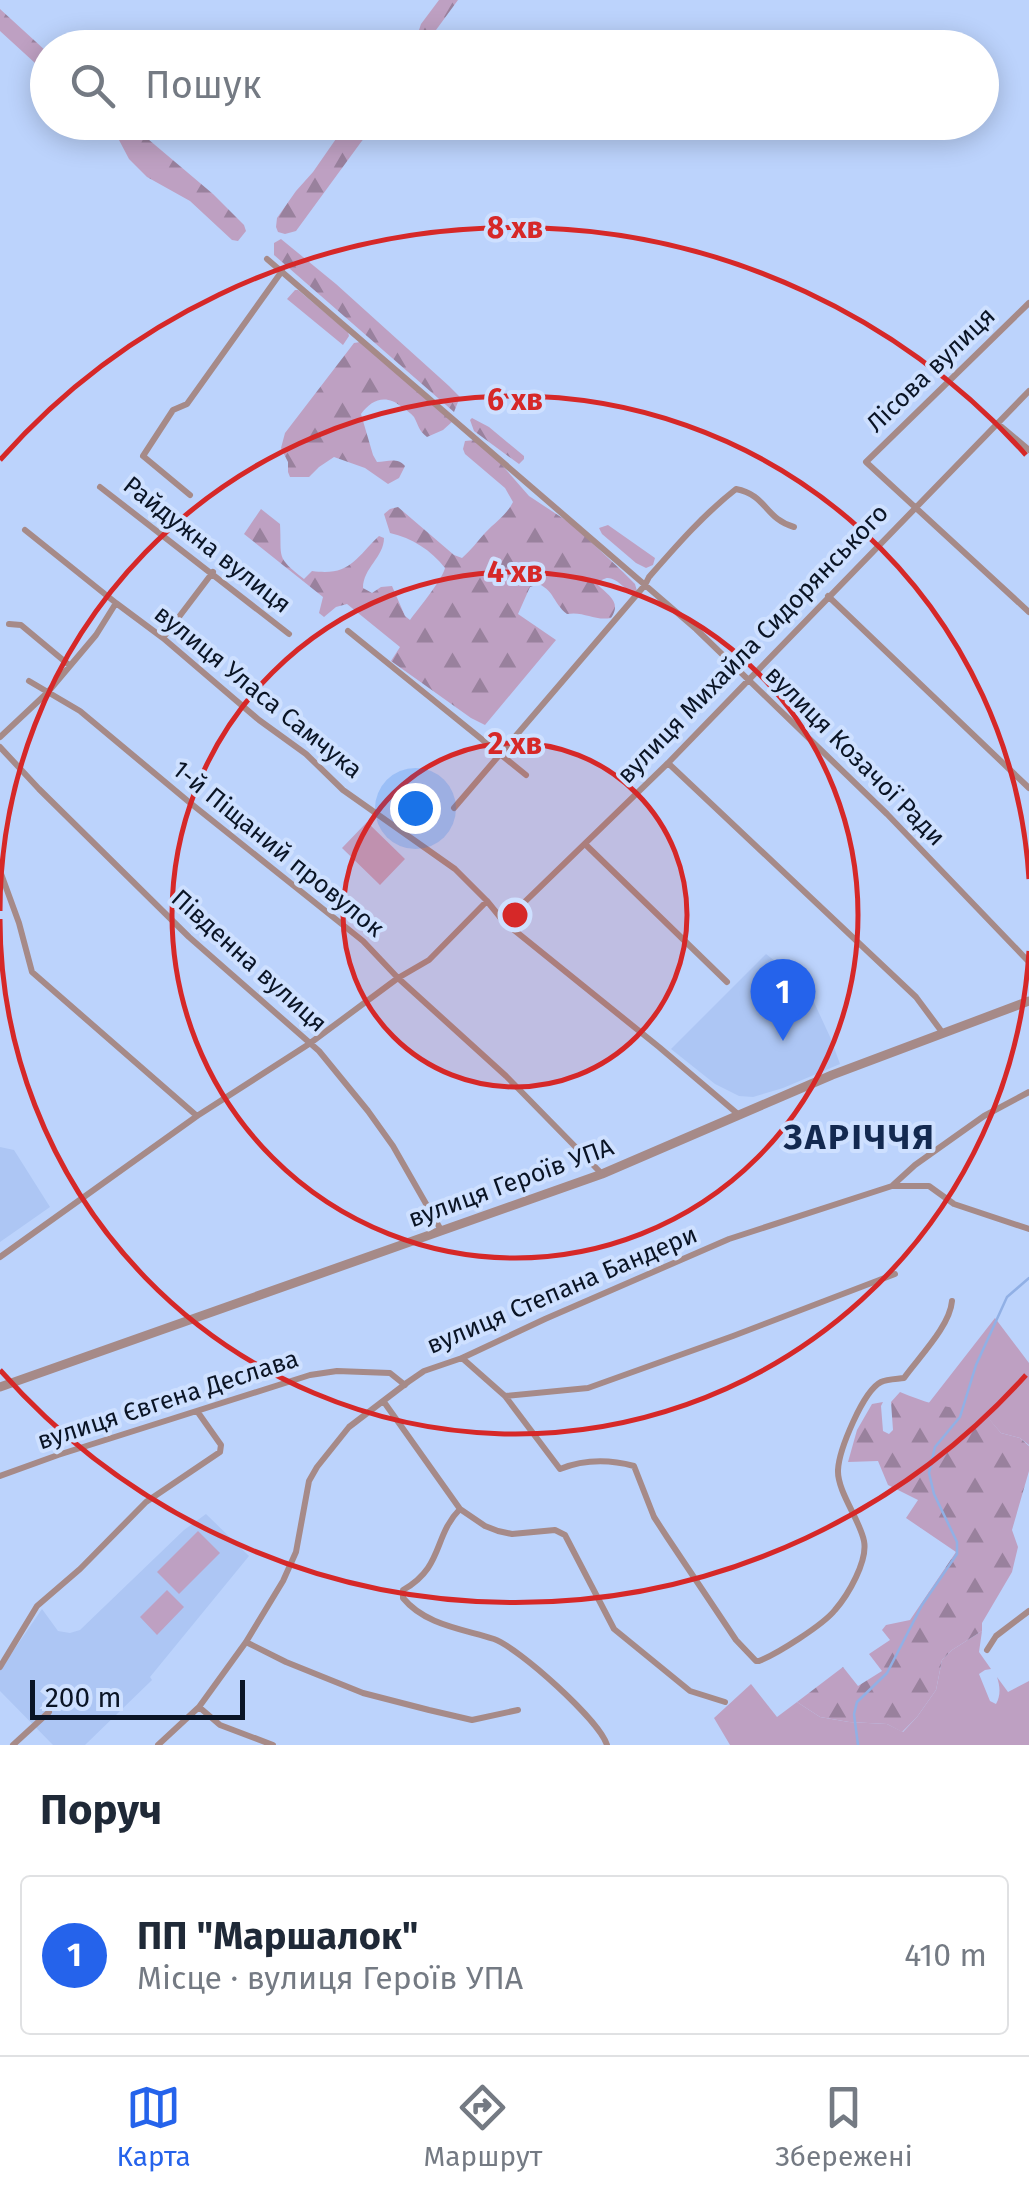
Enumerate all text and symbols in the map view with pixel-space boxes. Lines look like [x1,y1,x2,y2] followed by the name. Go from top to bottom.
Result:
[30,30,999,140] search box
[65,58,120,113] icon: search
[145,62,262,108] text: Пошук
[487,210,543,246] text: 8 хв
[860,301,1002,439] street label: Лісова вулиця
[487,382,543,418] text: 6 хв
[117,470,297,620] street label: Райдужна вулиця
[611,498,895,790] street label: вулиця Михайла Сидорянського
[487,554,543,590] text: 4 хв
[148,599,368,785] street label: вулиця Уласа Самчука
[759,660,951,852] street label: вулиця Козачої Ради
[488,726,542,762] text: 2 хв
[166,754,390,944] street label: 1-й Піщаний провулок
[390,783,441,834] your location
[165,883,333,1039] street label: Південна вулиця
[497,897,533,933] centre of rings
[750,958,816,1041] pin: 1
[783,1116,936,1158] district label: ЗАРІЧЧЯ
[404,1132,618,1234] street label: вулиця Героїв УПА
[422,1219,702,1361] street label: вулиця Степана Бандери
[34,1344,302,1456] street label: вулиця Євгена Деслава
[30,1675,245,1720] scale bar
[45,1681,122,1714] text: 200 m
[40,1785,162,1835] text: Поруч
[137,1913,418,1959] text: ПП "Маршалок"
[67,1936,82,1974] text: 1
[904,1936,987,1974] text: 410 m
[137,1959,523,1997] text: Місце · вулиця Героїв УПА
[116,2080,191,2173] tab: Карта
[423,2080,542,2173] tab: Маршрут
[775,2080,913,2173] tab: Збережені

